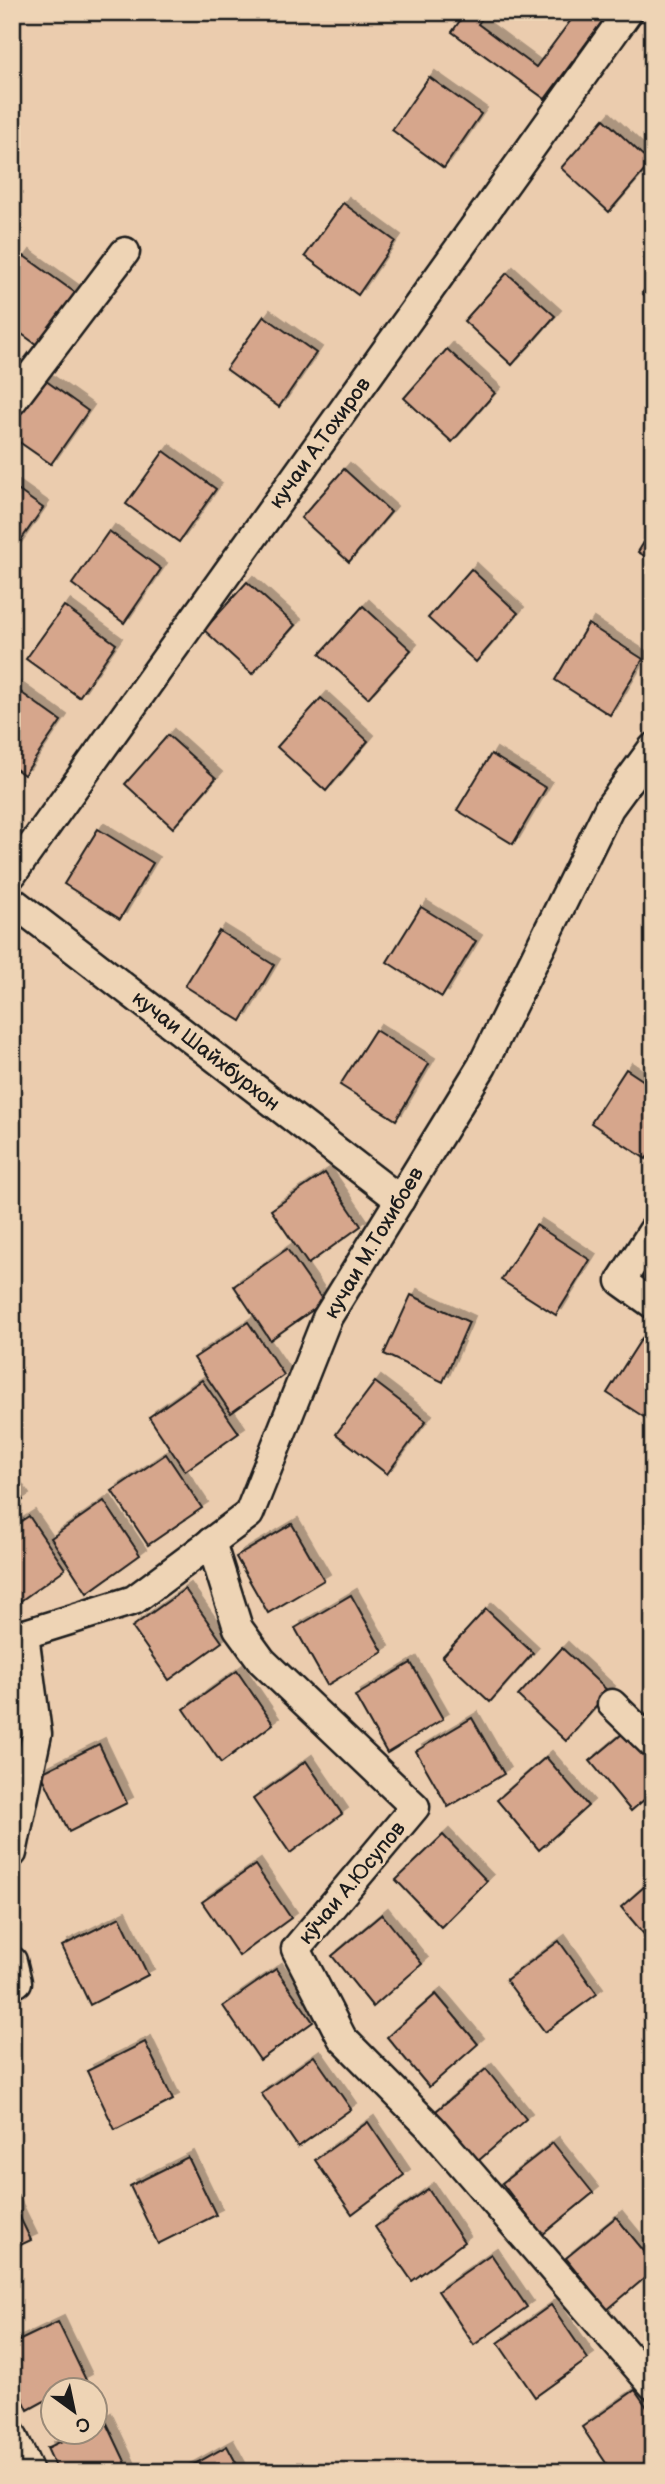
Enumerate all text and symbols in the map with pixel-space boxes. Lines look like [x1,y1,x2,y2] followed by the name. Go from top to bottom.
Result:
[264,372,376,514] street label: кучаи А.Тохиров
[127,986,285,1116] street label: кучаи Шайхбурхон
[319,1163,429,1323] street label: кучаи М.Тохибоев
[293,1816,411,1950] street label: кӯчаи А.Юсупов
[38,2376,108,2446] north arrow
[71,2411,94,2437] text: С

